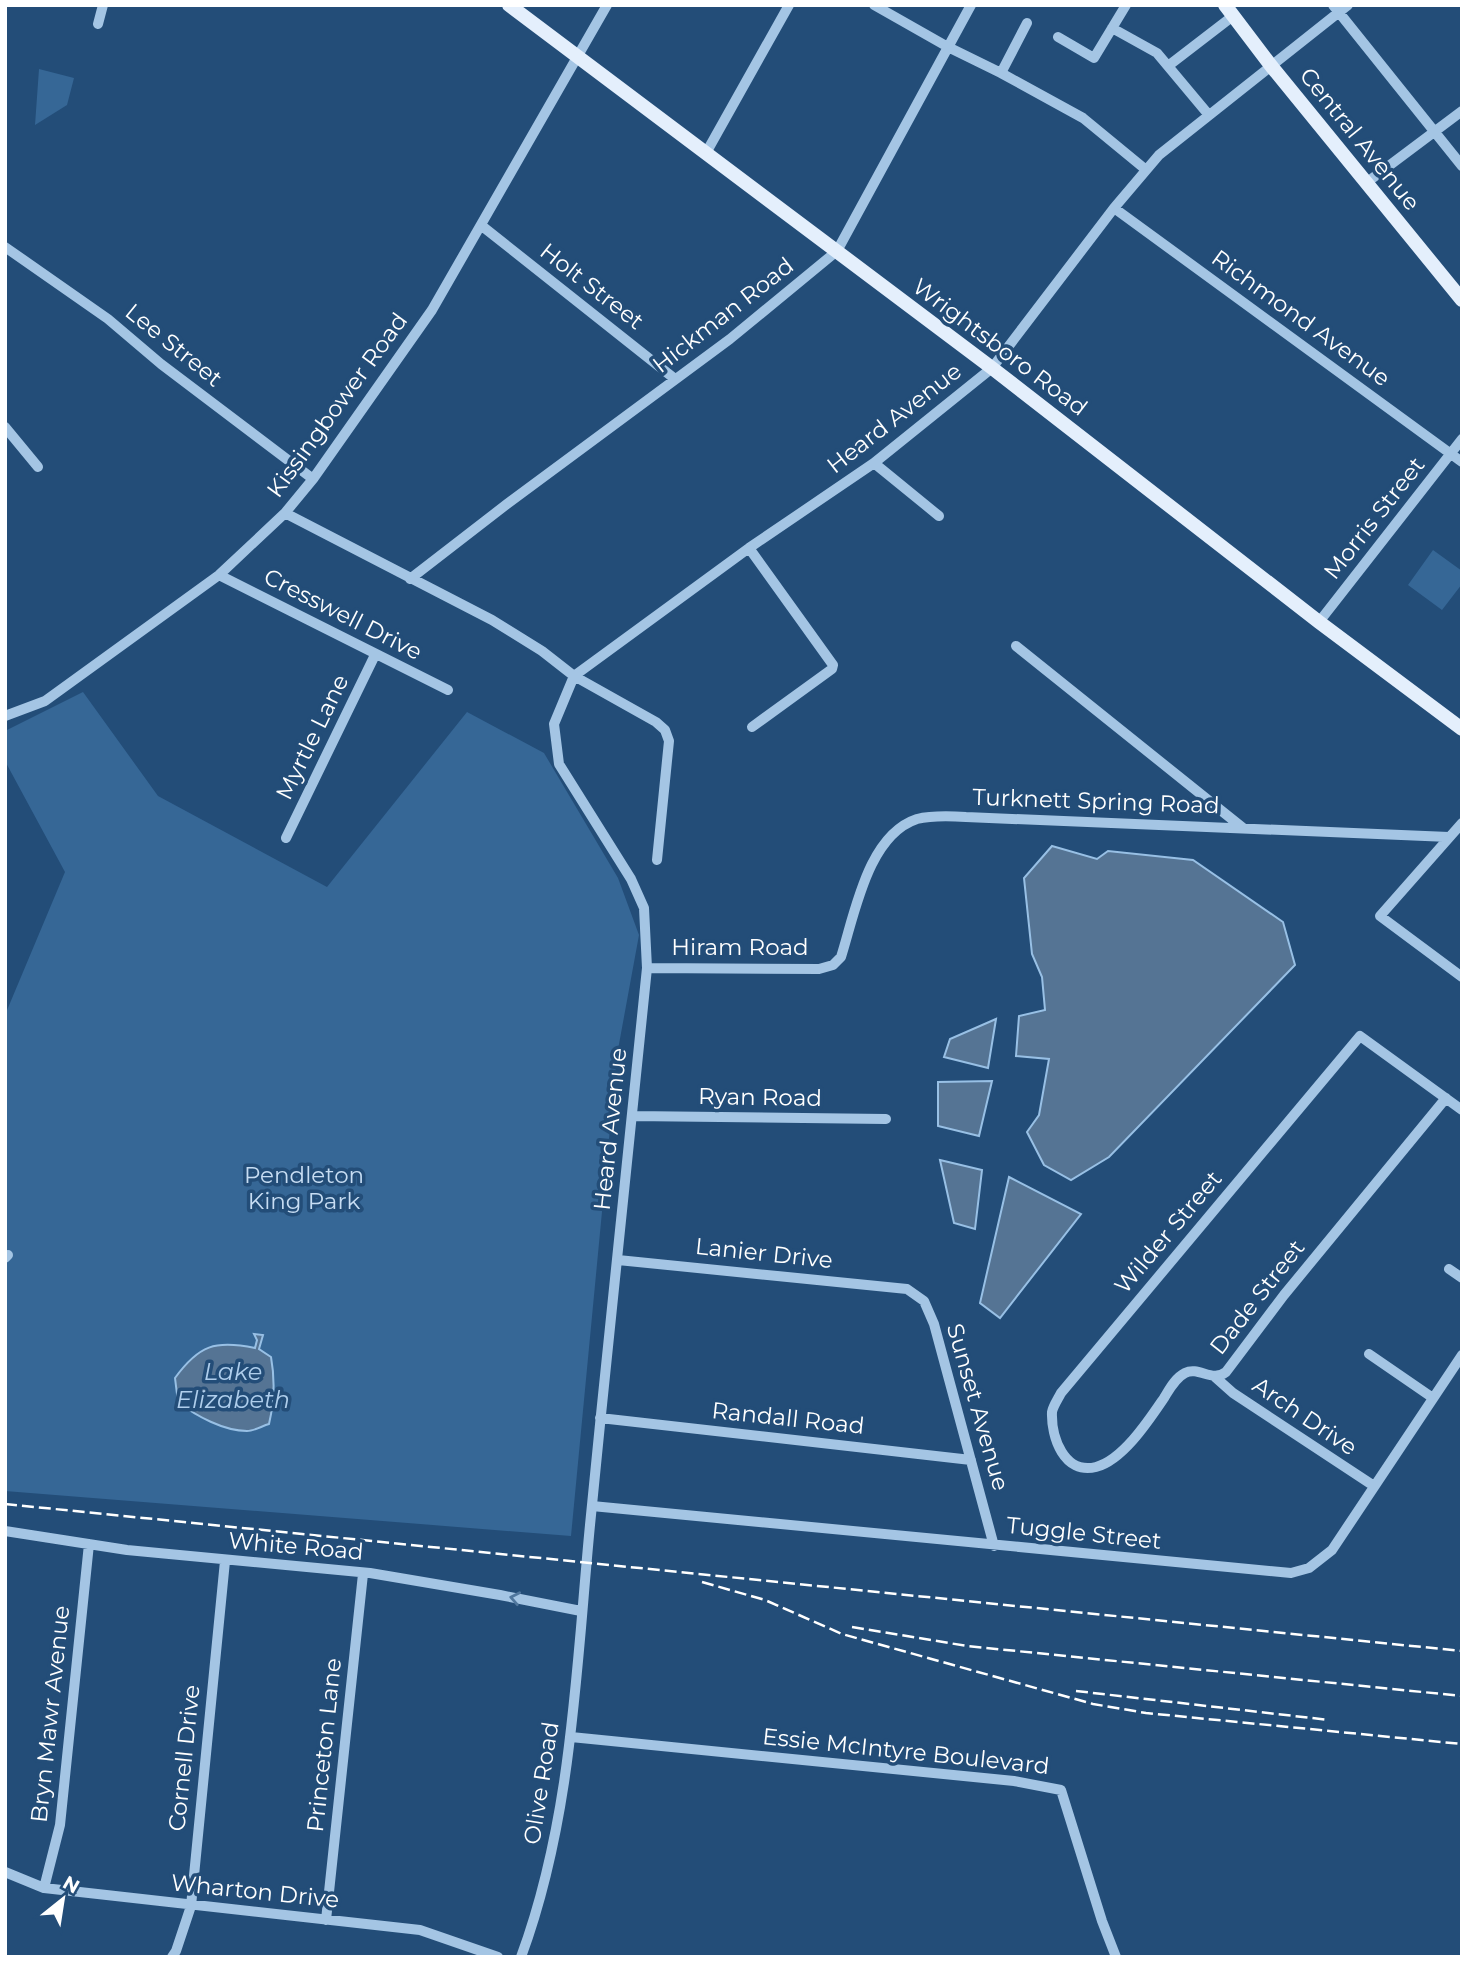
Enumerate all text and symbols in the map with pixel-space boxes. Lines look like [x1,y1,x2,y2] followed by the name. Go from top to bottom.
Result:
[1294,62,1426,216] street label: Central Avenue
[535,237,649,335] street label: Holt Street
[1206,244,1396,392] street label: Richmond Avenue
[647,251,799,379] street label: Hickman Road
[907,272,1093,422] street label: Wrightsboro Road
[120,297,228,393] street label: Lee Street
[261,307,413,503] street label: Kissingbower Road
[821,357,967,479] street label: Heard Avenue
[1318,451,1430,585] street label: Morris Street
[259,562,427,666] street label: Cresswell Drive
[270,670,354,804] street label: Myrtle Lane
[972,783,1220,819] street label: Turknett Spring Road
[671,933,809,961] street label: Hiram Road
[588,1046,632,1212] street label: Heard Avenue
[698,1082,822,1112] street label: Ryan Road
[244,1161,364,1215] park label: Pendleton King Park
[1108,1165,1228,1299] street label: Wilder Street
[694,1232,834,1274] street label: Lanier Drive
[1204,1234,1310,1360] street label: Dade Street
[941,1320,1015,1494] street label: Sunset Avenue
[176,1357,290,1414] water label: Lake Elizabeth
[1247,1371,1363,1461] street label: Arch Drive
[710,1396,866,1440] street label: Randall Road
[1005,1511,1163,1555] street label: Tuggle Street
[227,1526,365,1566] street label: White Road
[509,1591,521,1606] one-way arrow
[25,1604,75,1824] street label: Bryn Mawr Avenue
[301,1657,347,1833] street label: Princeton Lane
[162,1683,206,1833] street label: Cornell Drive
[517,1720,565,1846] street label: Olive Road
[761,1722,1051,1780] street label: Essie McIntyre Boulevard
[28,1864,98,1934] north arrow
[170,1868,340,1914] street label: Wharton Drive
[59,1871,84,1899] text: N

